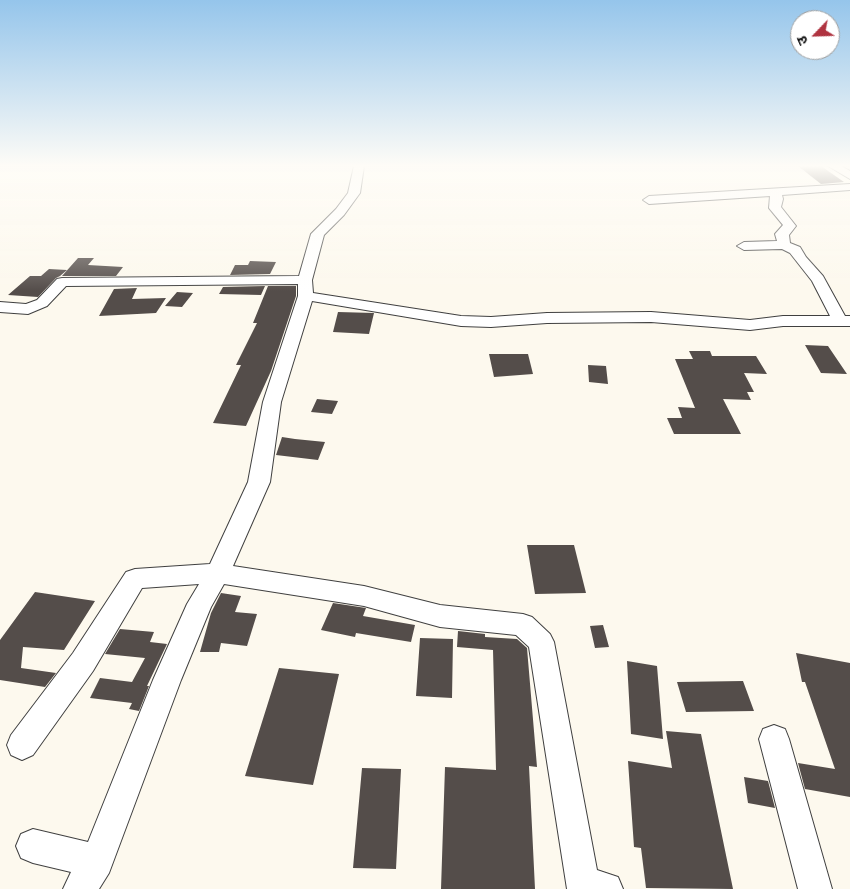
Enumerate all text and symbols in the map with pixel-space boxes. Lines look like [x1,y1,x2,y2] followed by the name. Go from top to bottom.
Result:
[790,10,840,60] north arrow
[792,33,812,48] text: उ

